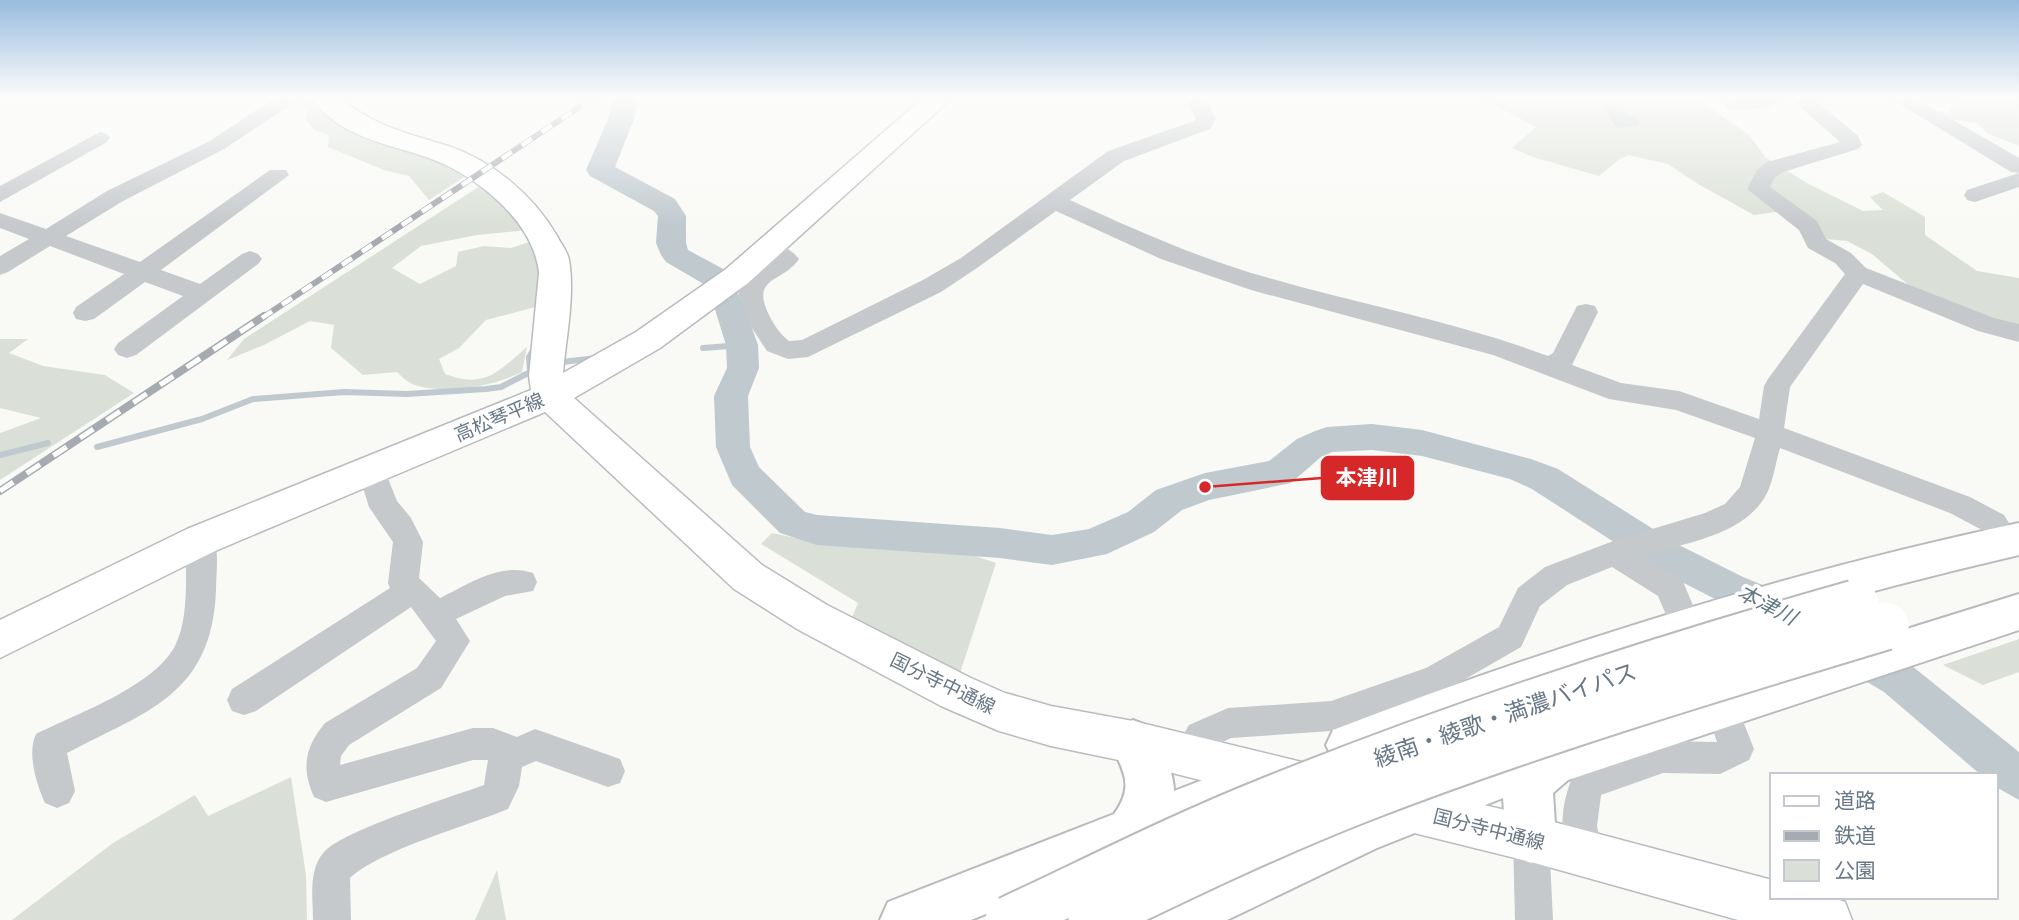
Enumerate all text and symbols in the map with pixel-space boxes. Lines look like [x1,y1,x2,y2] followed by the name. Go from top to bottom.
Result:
[451,388,547,446] street label: 高松琴平線
[1322,457,1413,499] callout: 本津川
[1336,466,1399,490] text: 本津川
[1733,580,1802,631] water label: 本津川
[887,648,999,718] street label: 国分寺中通線
[1371,658,1639,772] street label: 綾南・綾歌・満濃バイパス
[1770,773,1998,899] legend
[1834,789,1876,813] text: 道路
[1431,805,1547,853] street label: 国分寺中通線
[1834,824,1876,848] text: 鉄道
[1834,859,1876,883] text: 公園

